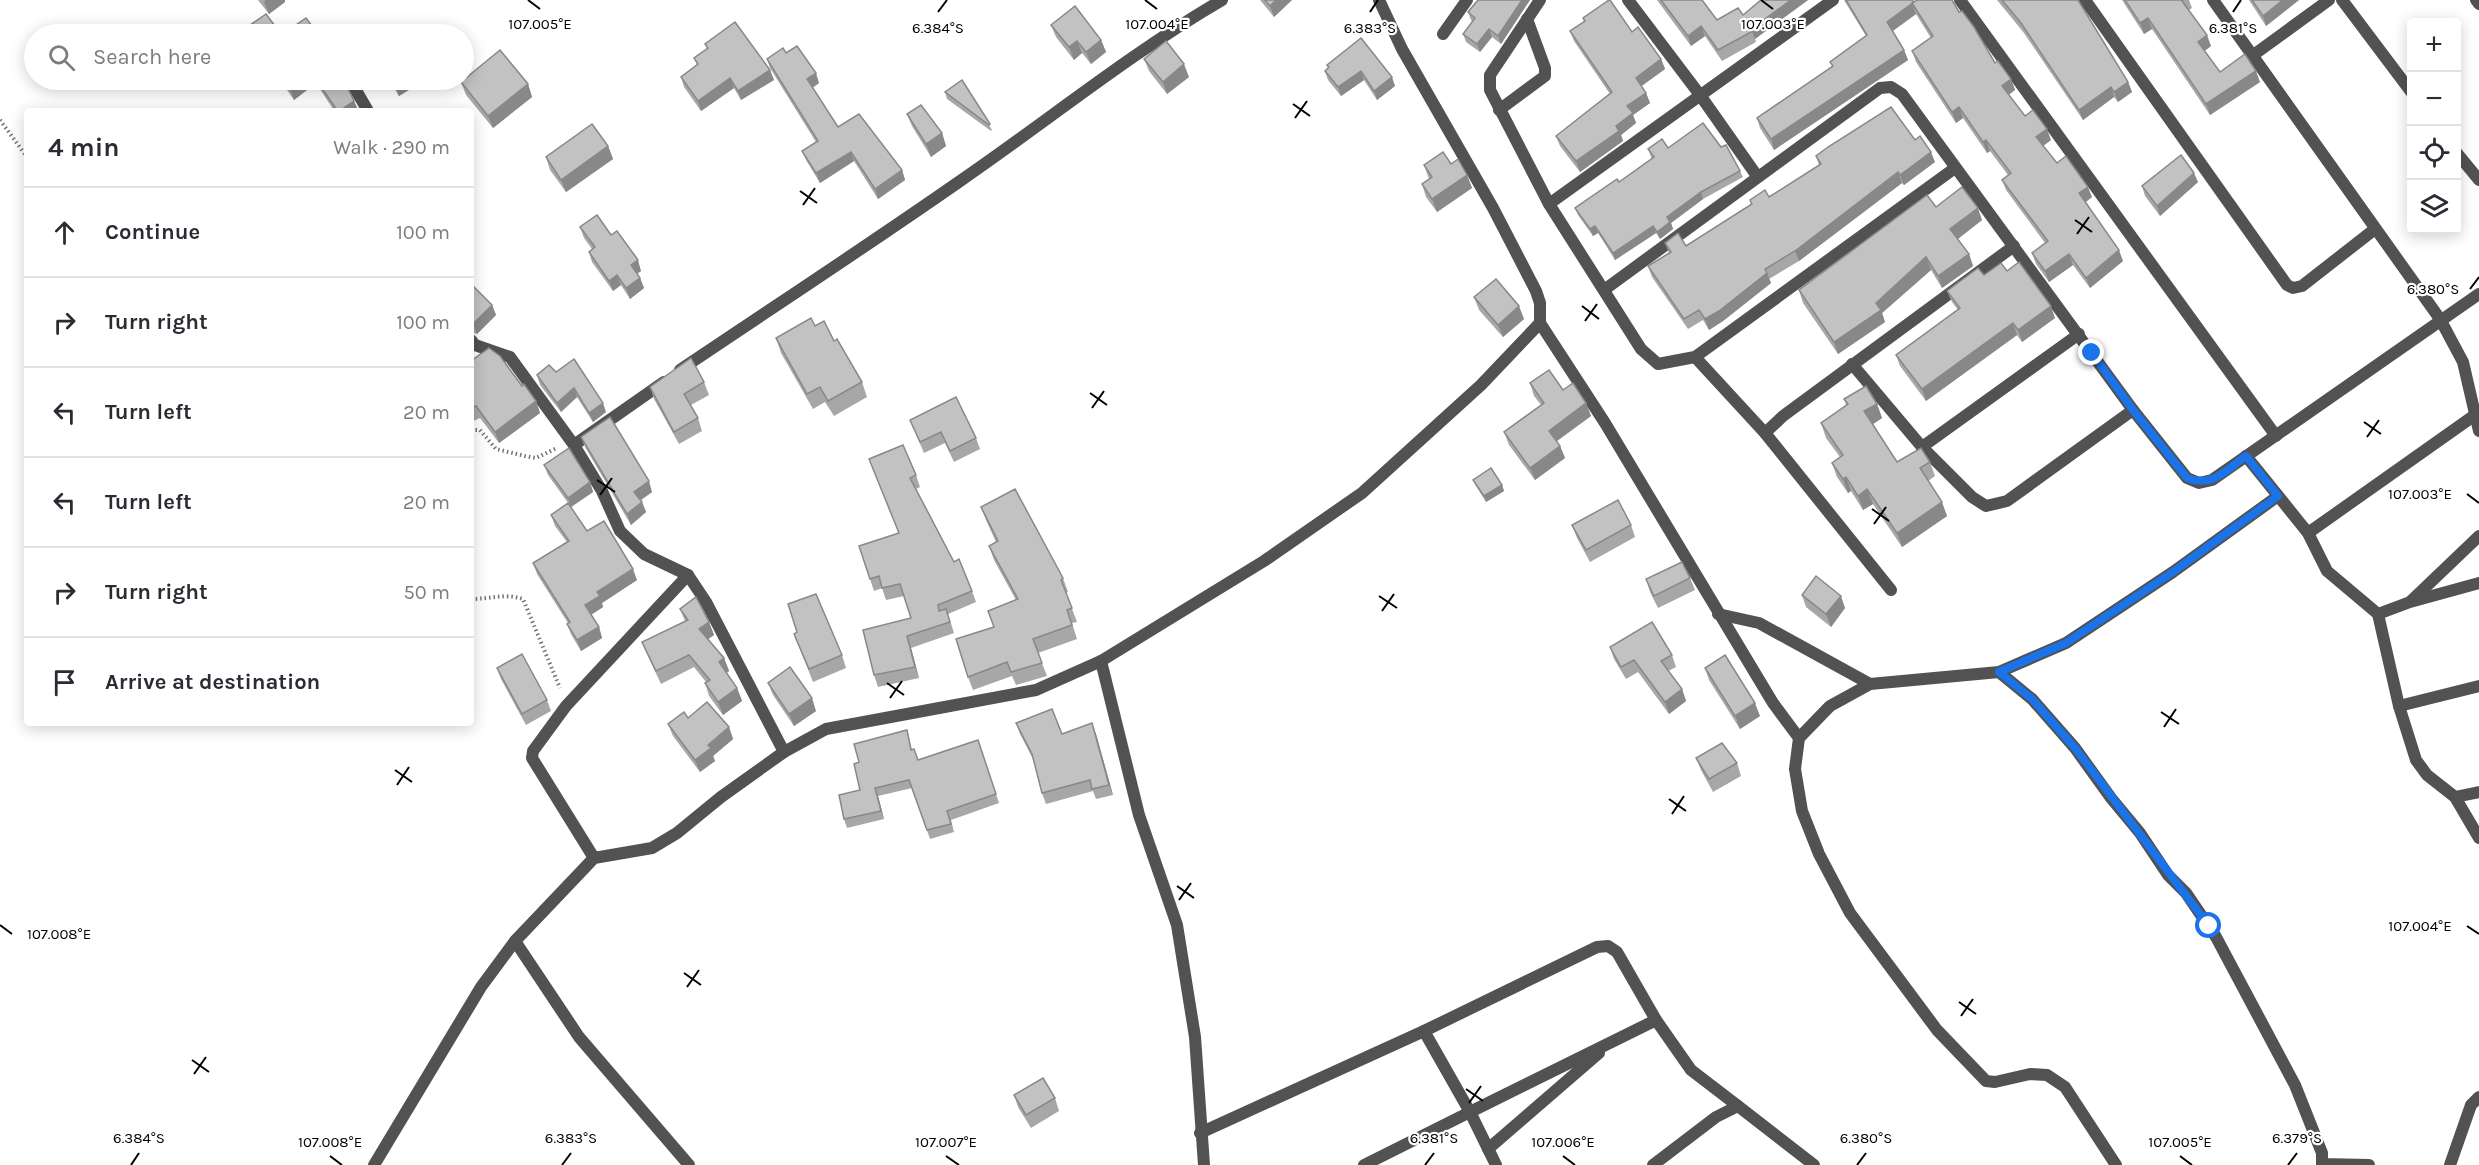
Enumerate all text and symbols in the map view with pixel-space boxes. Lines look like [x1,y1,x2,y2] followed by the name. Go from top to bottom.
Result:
[508,15,572,33] text: 107.005°E
[1125,15,1189,33] text: 107.004°E
[1741,15,1805,33] text: 107.003°E
[2407,18,2461,234] map controls
[2407,18,2461,72] button: +
[912,19,964,37] text: 6.384°S
[1344,19,1396,37] text: 6.383°S
[2209,19,2257,37] text: 6.381°S
[24,24,474,90] search box
[45,41,78,74] icon: search
[93,44,211,70] text: Search here
[2407,72,2461,126] button: −
[2407,126,2461,180] button: locate
[48,132,119,163] text: 4 min
[333,136,450,159] text: Walk · 290 m
[2407,180,2461,234] button: layers
[48,216,81,249] icon: ahead
[105,219,200,245] text: Continue
[396,221,450,244] text: 100 m
[2407,280,2459,298] text: 6.380°S
[48,306,81,339] icon: right
[105,309,208,335] text: Turn right
[396,311,450,334] text: 100 m
[2078,339,2104,365] route end
[48,396,81,429] icon: left
[105,399,192,425] text: Turn left
[403,401,450,424] text: 20 m
[2388,485,2452,503] text: 107.003°E
[48,486,81,519] icon: left
[105,489,192,515] text: Turn left
[403,491,450,514] text: 20 m
[48,576,81,609] icon: right
[105,579,208,605] text: Turn right
[403,581,450,604] text: 50 m
[48,666,81,699] icon: arrive
[105,669,320,695] text: Arrive at destination
[2195,912,2221,938] route start
[2388,917,2452,935] text: 107.004°E
[27,925,91,943] text: 107.008°E
[113,1129,165,1147] text: 6.384°S
[545,1129,597,1147] text: 6.383°S
[1410,1129,1458,1147] text: 6.381°S
[1840,1129,1892,1147] text: 6.380°S
[2272,1129,2322,1147] text: 6.379°S
[298,1133,362,1151] text: 107.008°E
[915,1133,977,1151] text: 107.007°E
[1531,1133,1595,1151] text: 107.006°E
[2148,1133,2212,1151] text: 107.005°E

